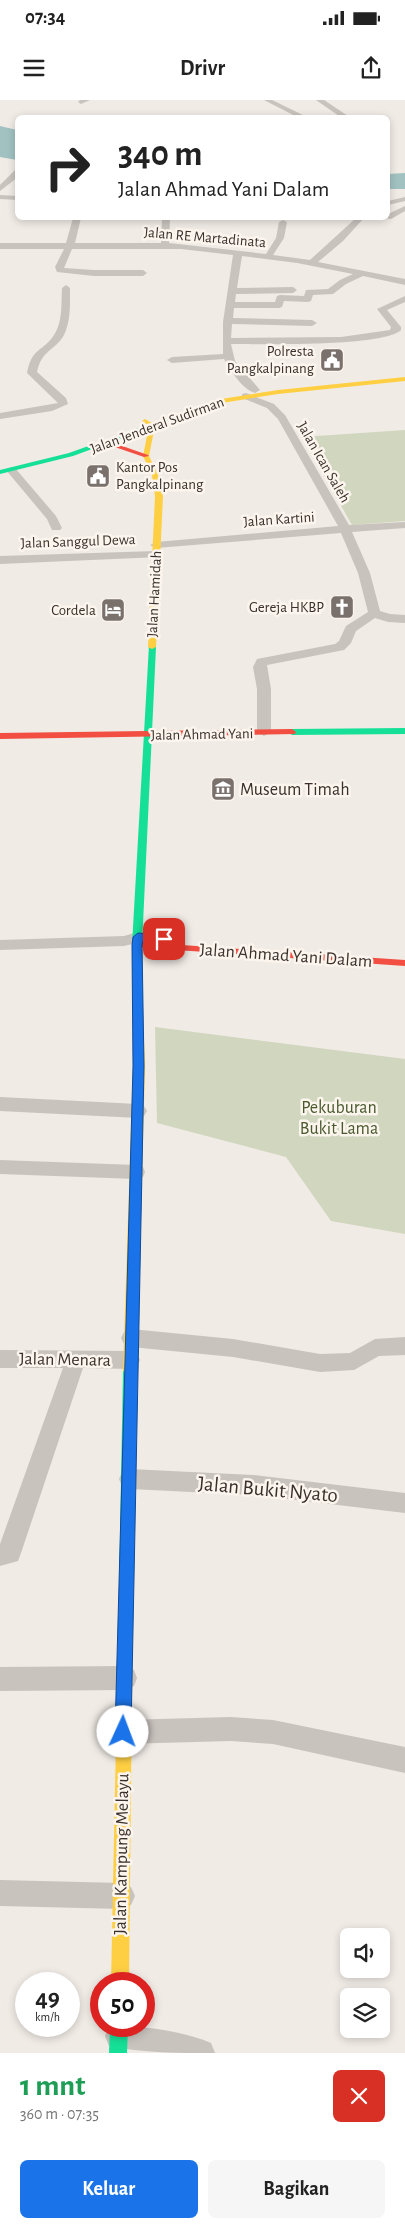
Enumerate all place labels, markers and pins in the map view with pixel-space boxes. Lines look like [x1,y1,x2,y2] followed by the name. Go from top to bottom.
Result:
[227,344,315,376] place label: Polresta Pangkalpinang
[319,347,345,373] public building icon: Polresta Pangkalpinang
[116,460,204,492] place label: Kantor Pos Pangkalpinang
[85,463,111,489] public building icon: Kantor Pos Pangkalpinang
[329,594,355,620] church icon: Gereja HKBP
[100,597,126,623] hotel icon: Cordela
[249,600,324,615] place label: Gereja HKBP
[51,603,96,618] place label: Cordela
[210,776,236,802] museum icon: Museum Timah
[240,781,350,799] place label: Museum Timah
[143,918,185,960] pin

